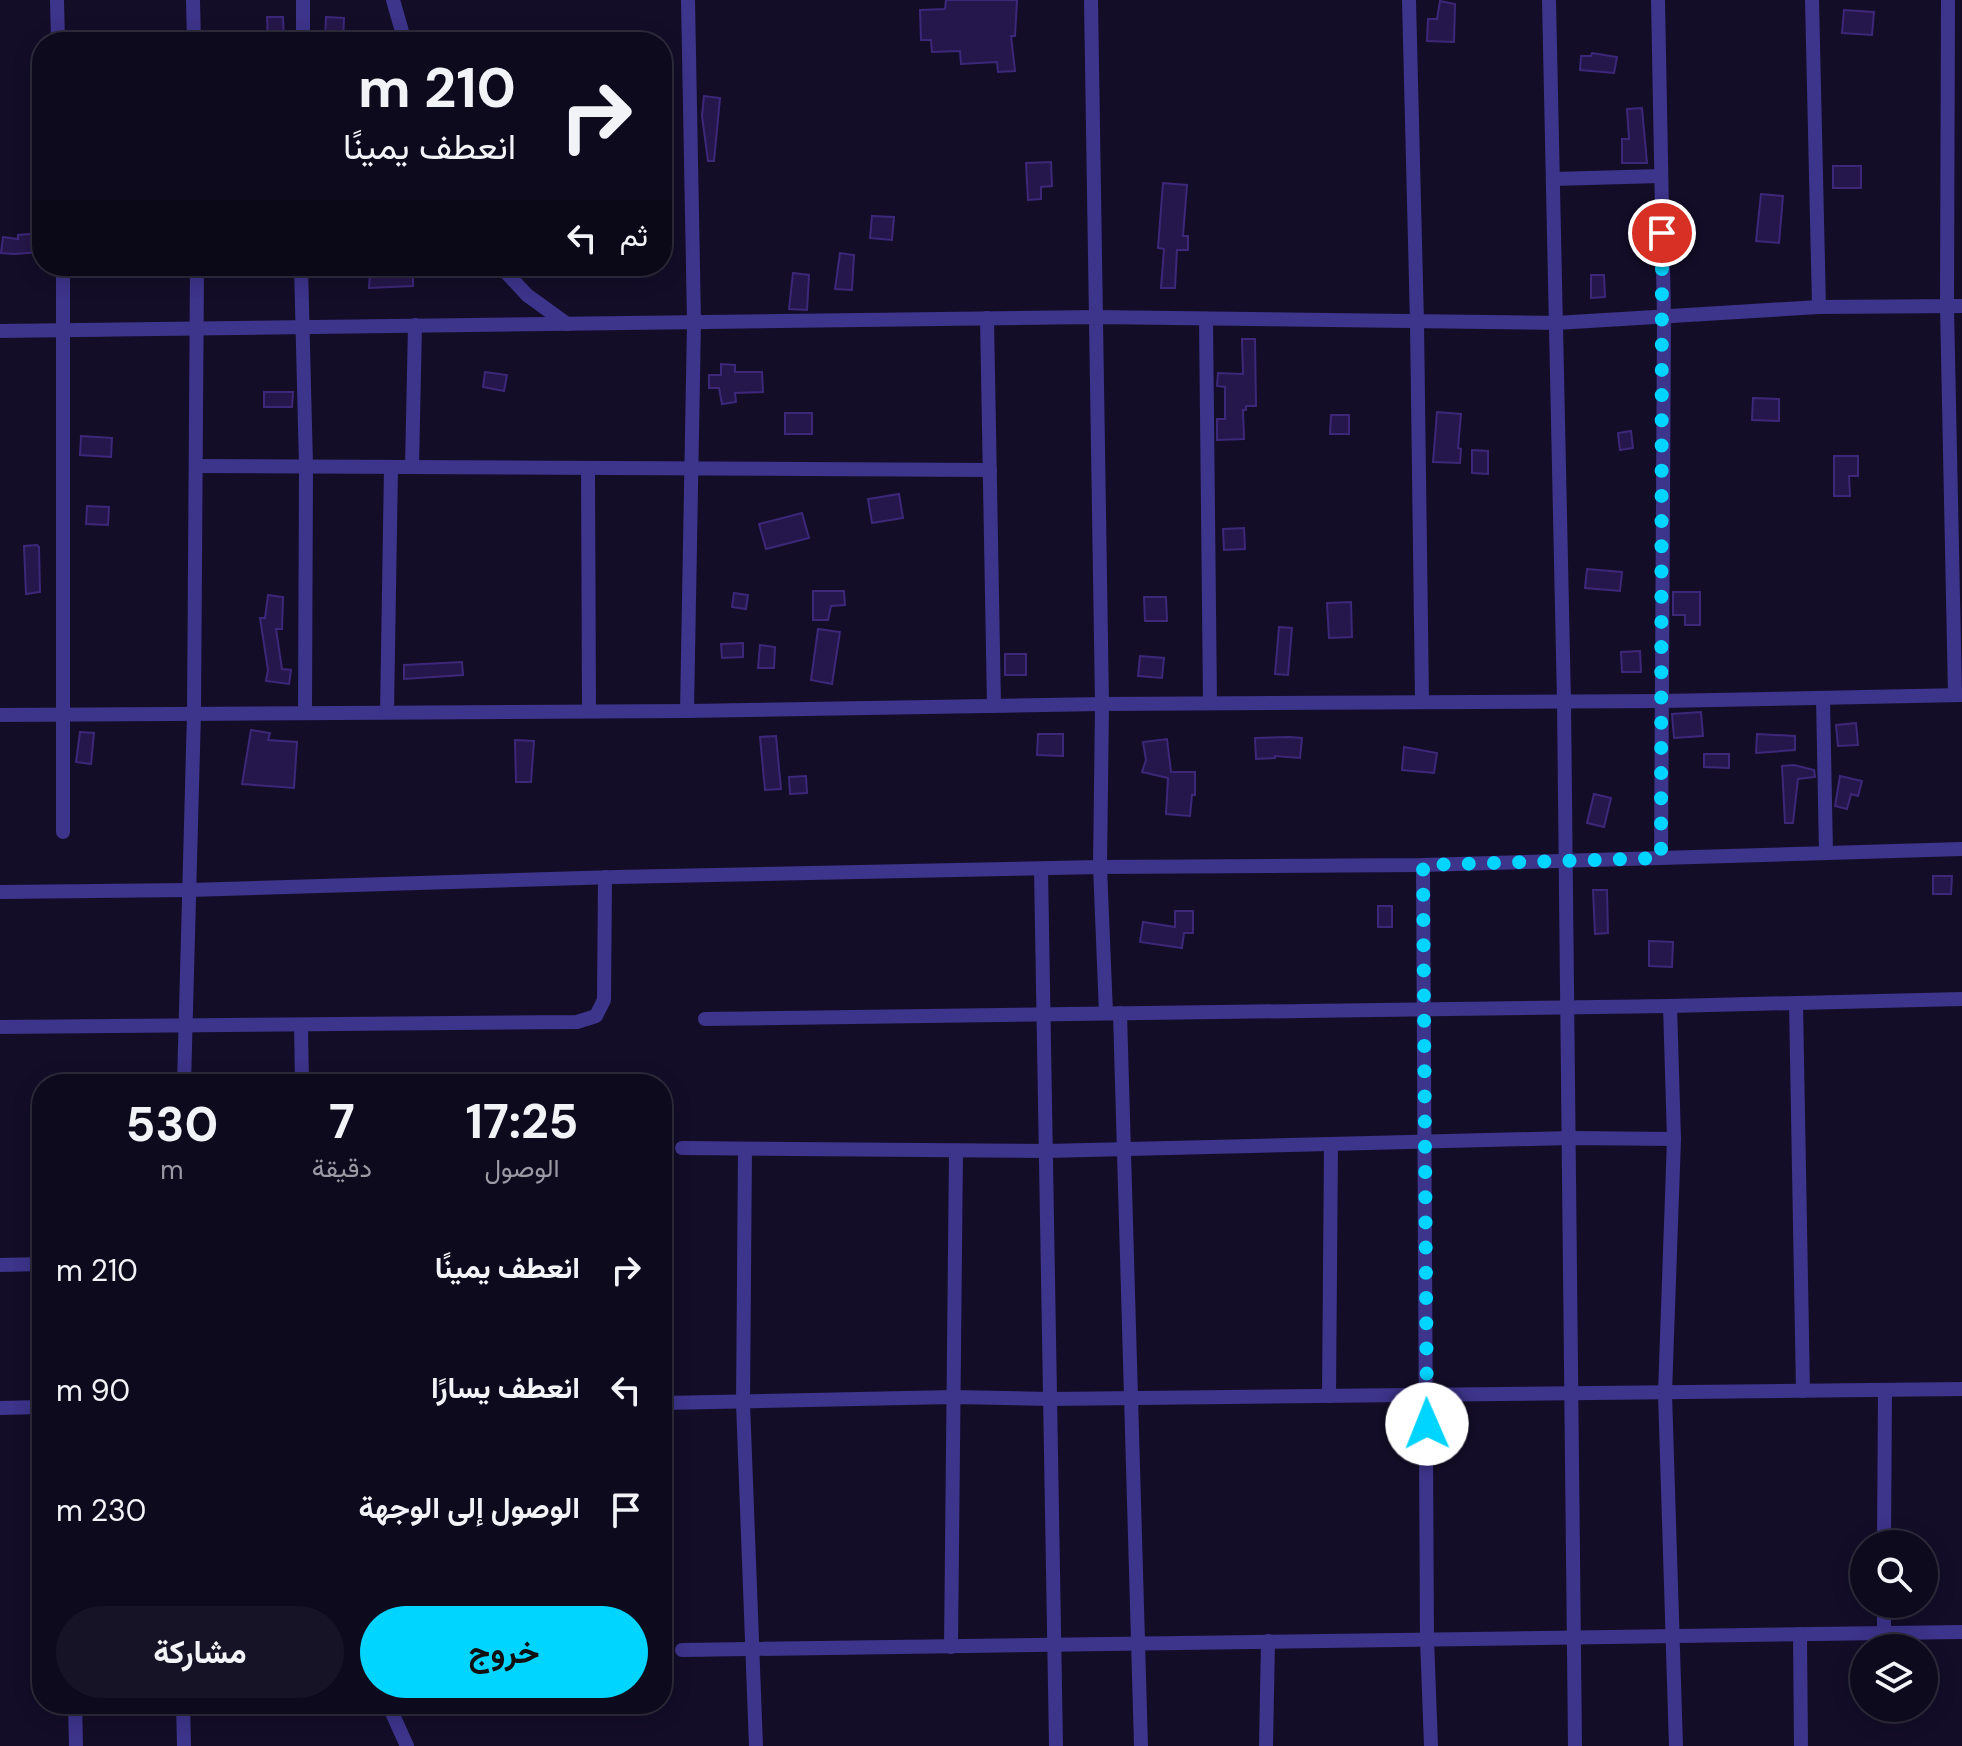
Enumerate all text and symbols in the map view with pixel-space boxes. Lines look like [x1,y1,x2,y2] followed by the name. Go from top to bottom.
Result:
[358,51,516,124] text: 210 m
[544,64,648,168] icon: right
[343,123,516,170] text: انعطف يمينًا
[1628,199,1696,267] pin
[1640,211,1684,255] icon: arrive
[560,216,604,260] icon: left
[620,216,648,255] text: ثم
[329,1090,355,1153] text: 7
[465,1090,578,1153] text: 17:25
[126,1093,218,1156] text: 530
[312,1151,372,1185] text: دقيقة
[484,1151,559,1185] text: الوصول
[160,1153,183,1187] text: m
[435,1248,580,1287] text: انعطف يمينًا
[604,1248,648,1292] icon: right
[56,1251,138,1290] text: 210 m
[431,1368,580,1407] text: انعطف يسارًا
[604,1368,648,1412] icon: left
[56,1371,130,1410] text: 90 m
[1385,1382,1469,1466] position arrow
[359,1488,580,1527] text: الوصول إلى الوجهة
[604,1488,648,1532] icon: arrive
[56,1491,146,1530] text: 230 m
[1850,1530,1938,1722] map controls
[1850,1530,1938,1618] button: search
[56,1606,344,1698] button: مشاركة
[360,1606,648,1698] button: خروج
[1850,1634,1938,1722] button: layers

